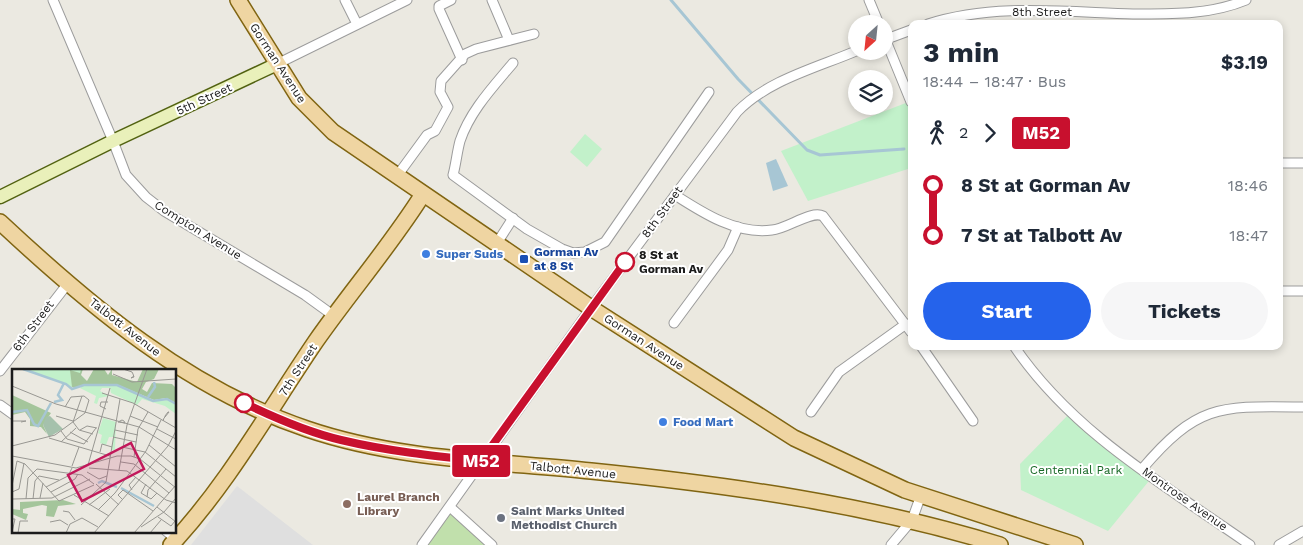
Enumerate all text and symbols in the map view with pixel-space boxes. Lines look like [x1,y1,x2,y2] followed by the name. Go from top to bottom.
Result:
[1012,5,1072,19] street label: 8th Street
[848,15,892,60] north arrow
[848,15,893,115] map controls
[247,20,309,106] street label: Gorman Avenue
[923,36,999,69] text: 3 min
[1221,51,1268,74] text: $3.19
[848,70,893,115] button: layers
[923,72,1066,91] text: 18:44 – 18:47 · Bus
[174,80,234,118] street label: 5th Street
[923,119,951,147] icon: walk
[976,119,1004,147] icon: forward
[1022,122,1060,143] text: M52
[959,123,968,142] text: 2
[961,174,1130,197] text: 8 St at Gorman Av
[1228,176,1268,195] text: 18:46
[639,184,685,240] street label: 8th Street
[152,198,244,262] street label: Compton Avenue
[961,224,1122,247] text: 7 St at Talbott Av
[1229,226,1268,245] text: 18:47
[534,245,598,273] place label: Gorman Av at 8 St
[436,247,504,261] place label: Super Suds
[420,248,432,260] marker: Super Suds
[639,248,703,276] place label: 8 St at Gorman Av
[615,252,635,272] marker: 8 St at Gorman Av
[518,253,530,265] marker: Gorman Av at 8 St
[923,282,1091,340] button: Start
[1101,282,1268,340] button: Tickets
[87,295,163,359] street label: Talbott Avenue
[9,298,57,354] street label: 6th Street
[601,311,687,373] street label: Gorman Avenue
[276,341,320,399] street label: 7th Street
[12,369,176,532] inset map
[234,393,254,413] unlabelled marker
[673,415,734,429] place label: Food Mart
[657,416,669,428] marker: Food Mart
[452,445,510,477] line badge: M52
[462,450,500,471] text: M52
[529,459,617,481] street label: Talbott Avenue
[1030,463,1122,477] park label: Centennial Park
[1140,464,1230,534] street label: Montrose Avenue
[357,490,440,518] place label: Laurel Branch Library
[341,498,353,510] marker: Laurel Branch Library
[511,504,625,532] place label: Saint Marks United Methodist Church
[495,512,507,524] marker: Saint Marks United Methodist Church

